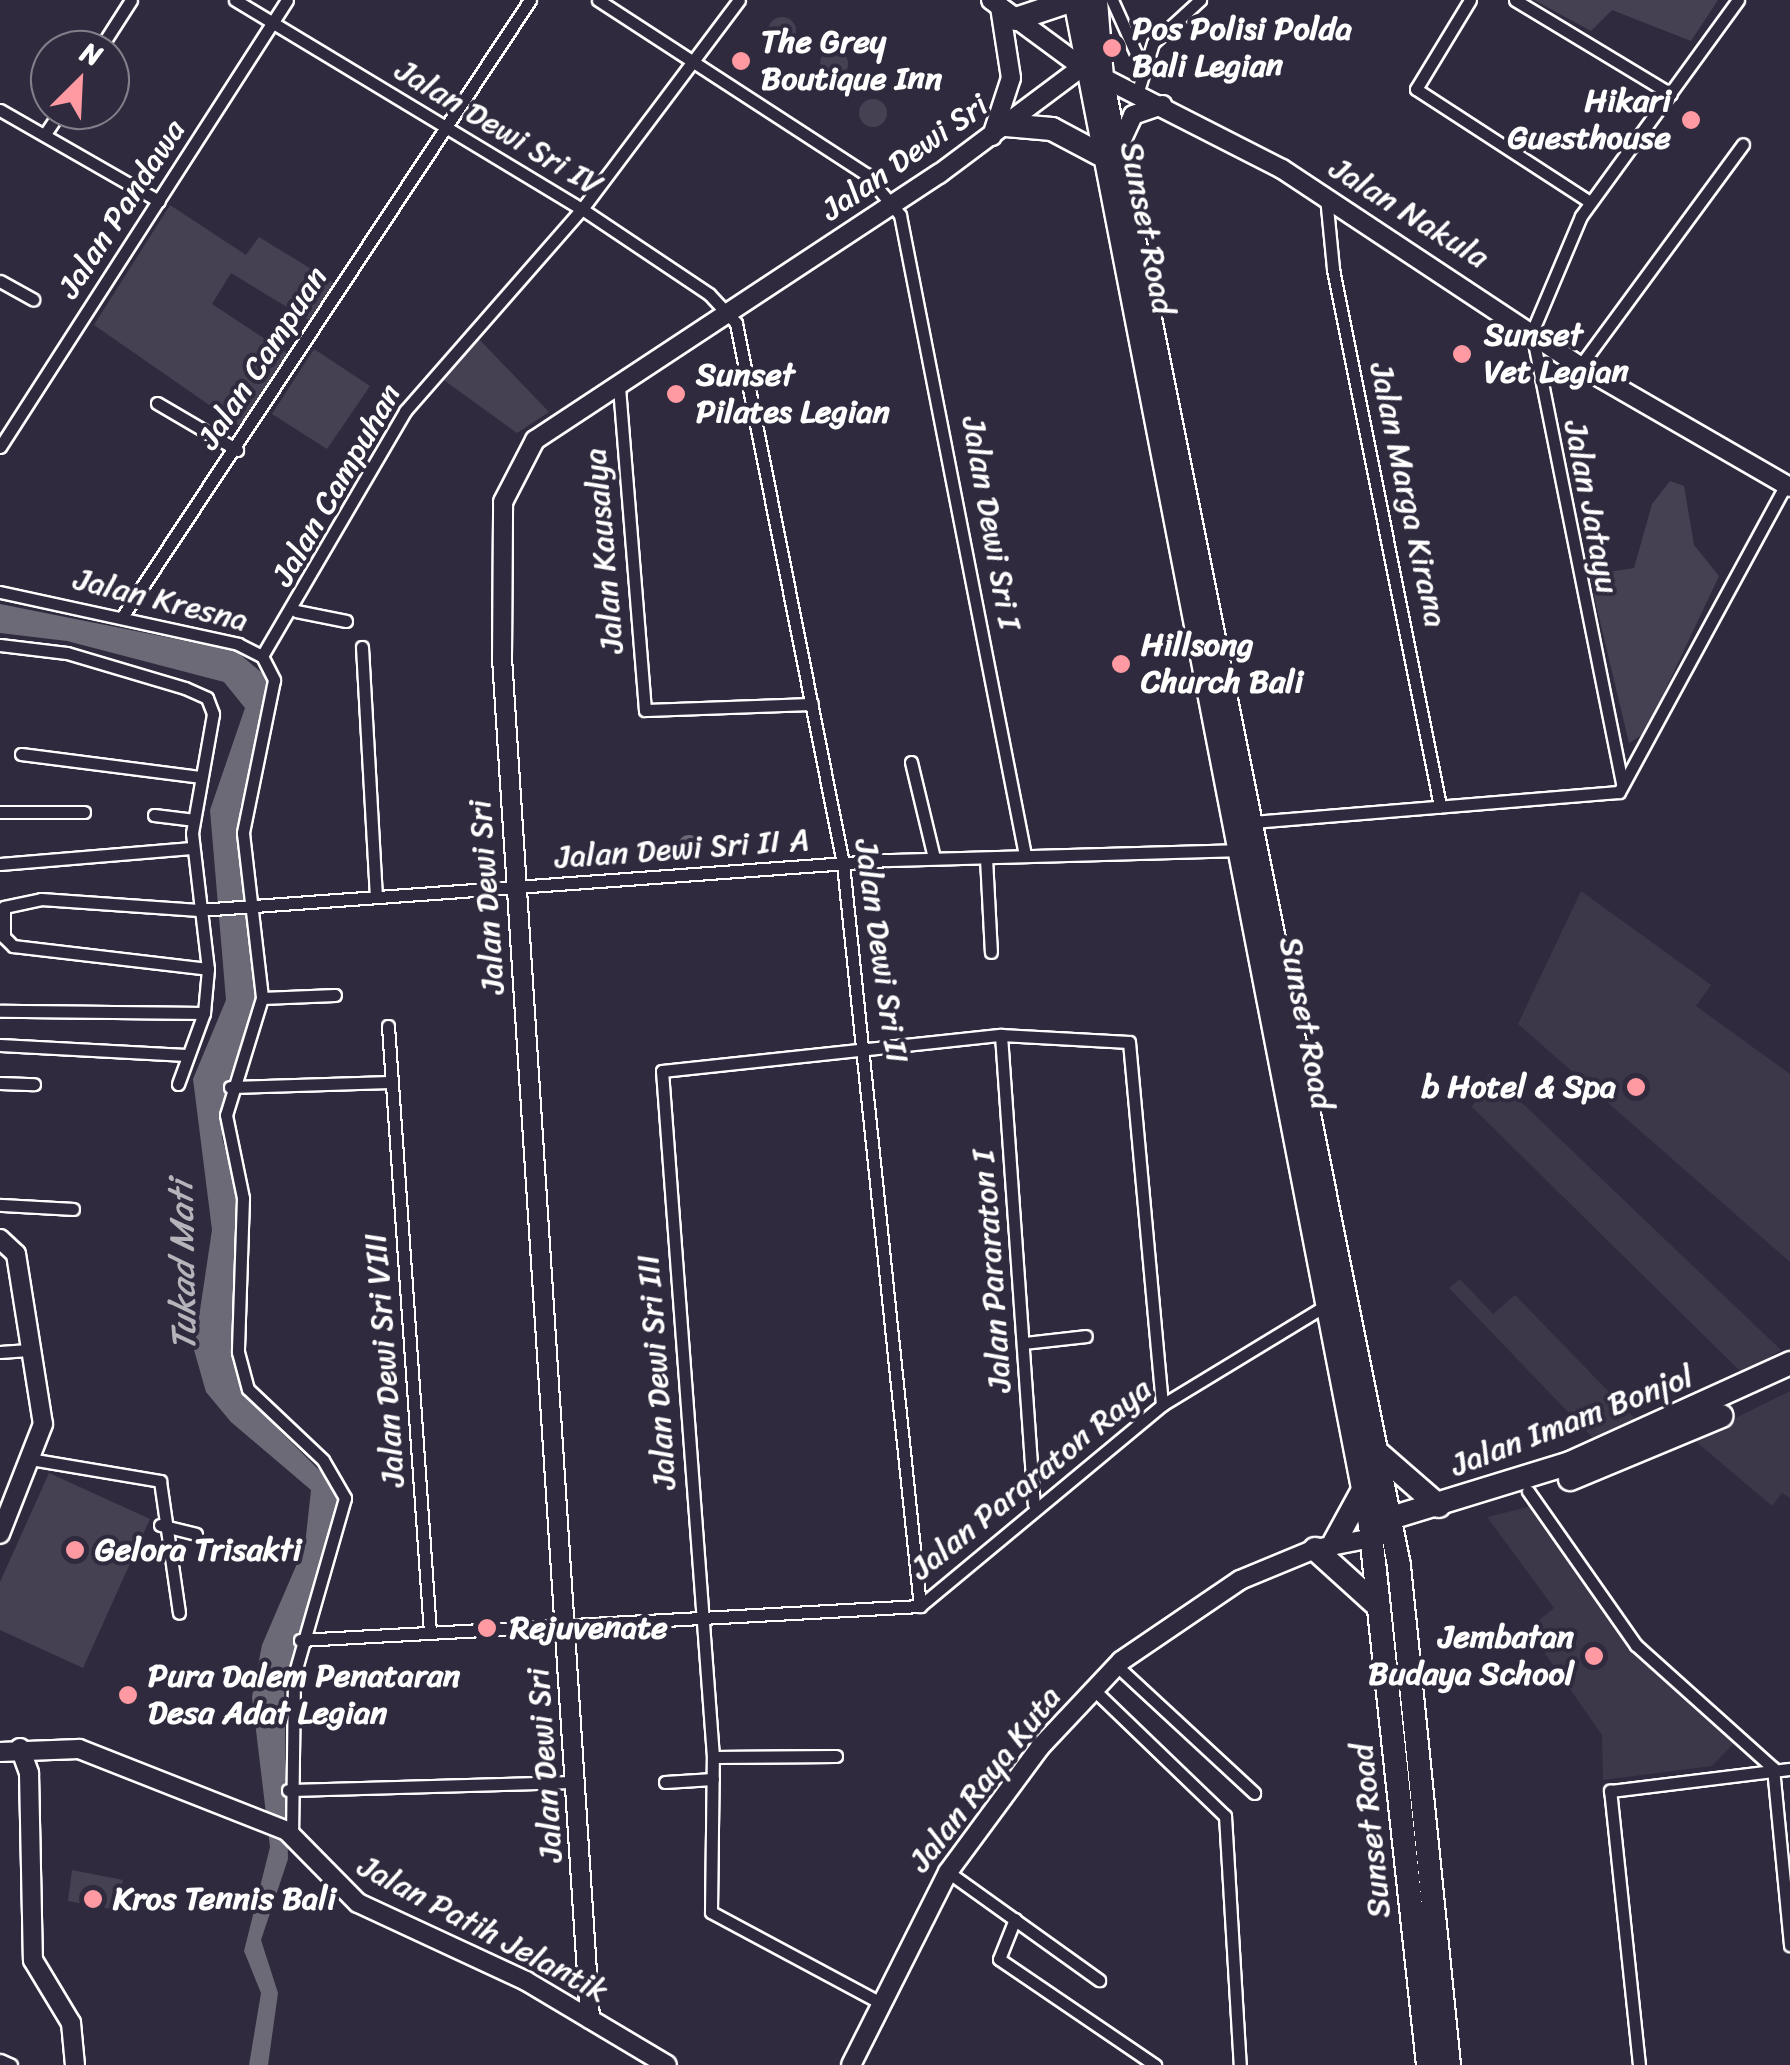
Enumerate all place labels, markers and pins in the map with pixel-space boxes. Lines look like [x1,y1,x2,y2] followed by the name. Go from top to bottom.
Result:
[1132,11,1354,86] place label: Pos Polisi Polda Bali Legian
[761,24,942,99] place label: The Grey Boutique Inn
[1101,37,1123,59] marker: Pos Polisi Polda Bali Legian
[730,50,752,72] marker: The Grey Boutique Inn
[1508,83,1671,158] place label: Hikari Guesthouse
[1680,109,1702,131] marker: Hikari Guesthouse
[1484,317,1629,392] place label: Sunset Vet Legian
[1449,341,1475,367] marker: Sunset Vet Legian
[696,357,890,432] place label: Sunset Pilates Legian
[665,383,687,405] marker: Sunset Pilates Legian
[1141,627,1303,702] place label: Hillsong Church Bali
[1110,653,1132,675] marker: Hillsong Church Bali
[1422,1068,1616,1106] place label: b Hotel & Spa
[1625,1076,1647,1098] marker: b Hotel & Spa
[95,1531,302,1569] place label: Gelora Trisakti
[64,1539,86,1561] marker: Gelora Trisakti
[510,1609,668,1647] place label: Rejuvenate
[474,1615,500,1641] marker: Rejuvenate
[1368,1619,1574,1694] place label: Jembatan Budaya School
[1583,1645,1605,1667] marker: Jembatan Budaya School
[148,1658,461,1733] place label: Pura Dalem Penataran Desa Adat Legian
[117,1684,139,1706] marker: Pura Dalem Penataran Desa Adat Legian
[113,1880,335,1918] place label: Kros Tennis Bali
[82,1888,104,1910] marker: Kros Tennis Bali

